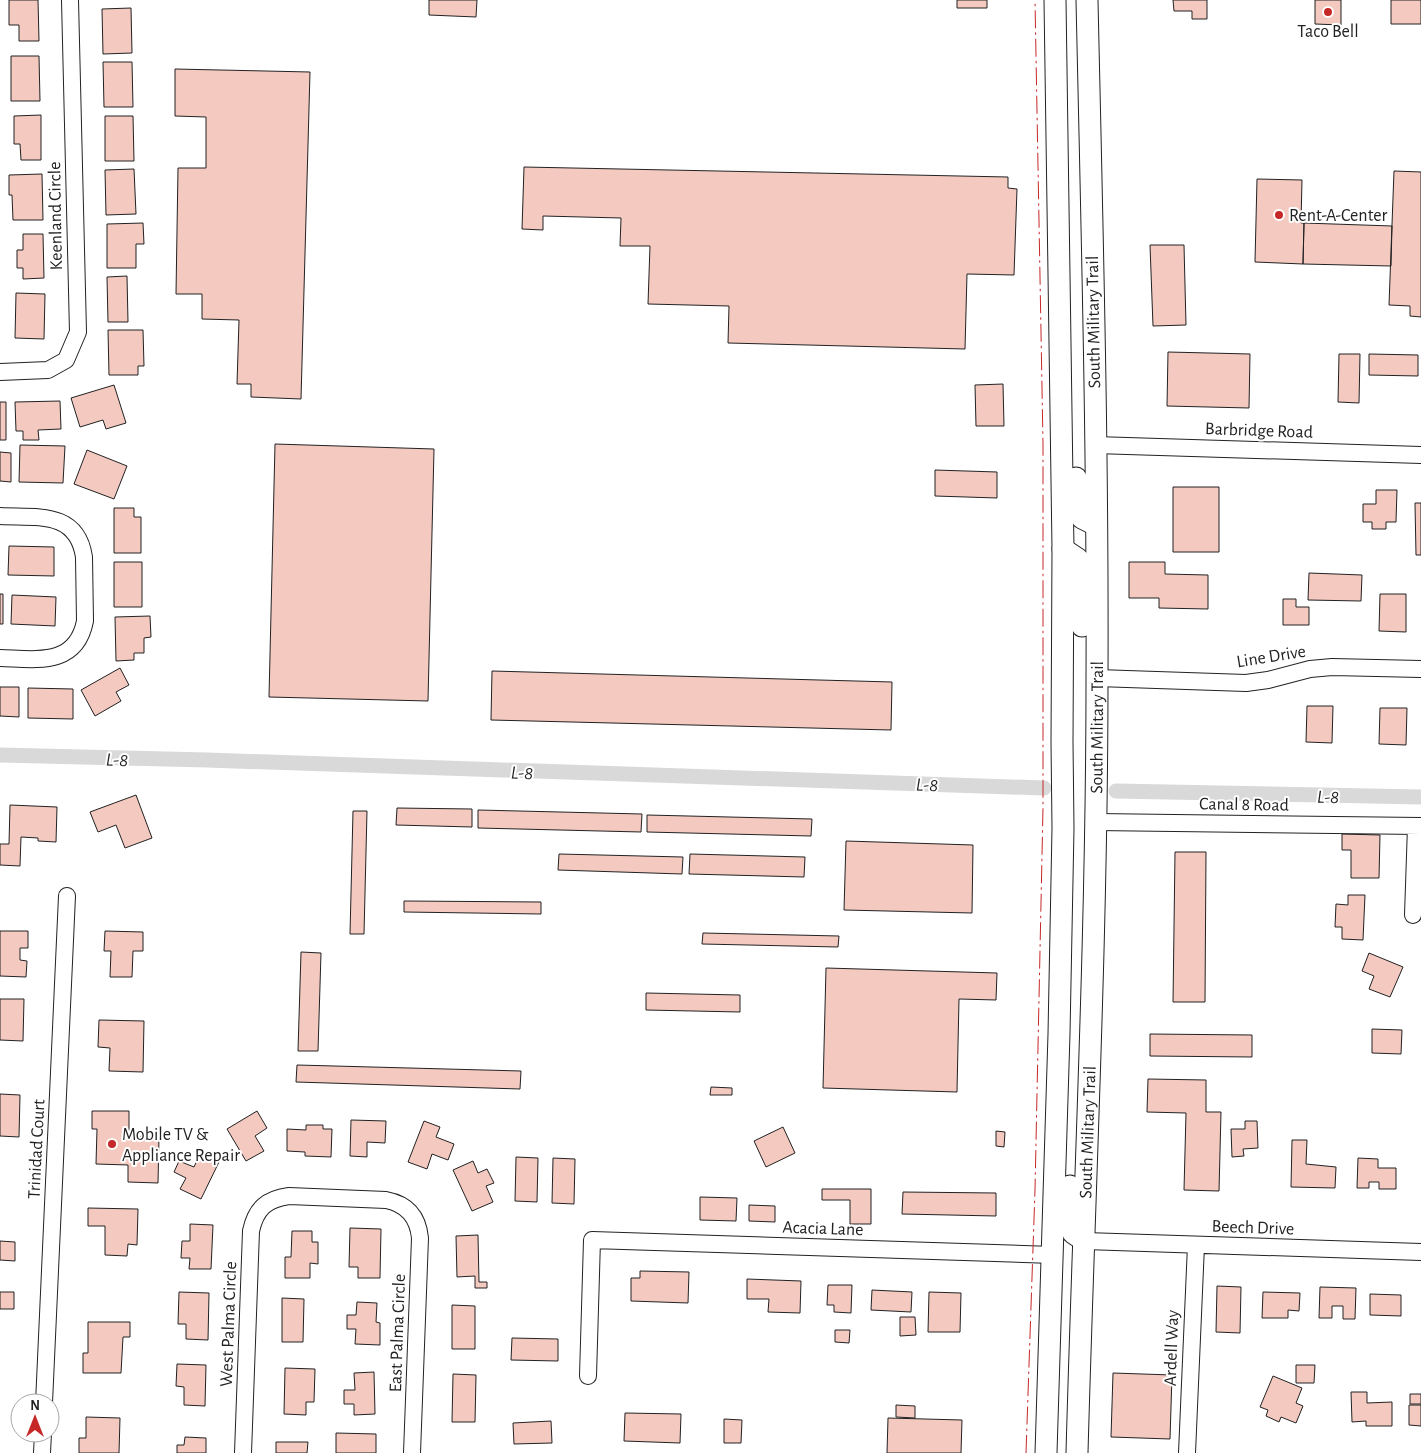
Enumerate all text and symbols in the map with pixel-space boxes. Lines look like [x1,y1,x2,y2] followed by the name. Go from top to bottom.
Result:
[1322,6,1334,18] marker: Taco Bell
[1297,23,1359,41] place label: Taco Bell
[46,161,66,270] street label: Keenland Circle
[1289,207,1387,225] place label: Rent-A-Center
[1273,209,1285,221] marker: Rent-A-Center
[1084,256,1104,388] street label: South Military Trail
[1205,420,1313,442] street label: Barbridge Road
[1235,643,1307,671] street label: Line Drive
[1088,661,1107,794] street label: South Military Trail
[105,751,129,770] water label: L-8
[510,764,534,783] water label: L-8
[915,776,939,795] water label: L-8
[1317,788,1339,807] water label: L-8
[1199,795,1289,815] street label: Canal 8 Road
[1077,1066,1100,1199] street label: South Military Trail
[25,1098,49,1199] street label: Trinidad Court
[122,1126,240,1165] place label: Mobile TV & Appliance Repair
[106,1138,118,1150] marker: Mobile TV & Appliance Repair
[1211,1218,1295,1238] street label: Beech Drive
[782,1219,864,1239] street label: Acacia Lane
[218,1261,240,1387] street label: West Palma Circle
[387,1273,409,1393] street label: East Palma Circle
[1162,1309,1182,1387] street label: Ardell Way
[10,1393,60,1443] north arrow
[30,1399,40,1413] text: N

